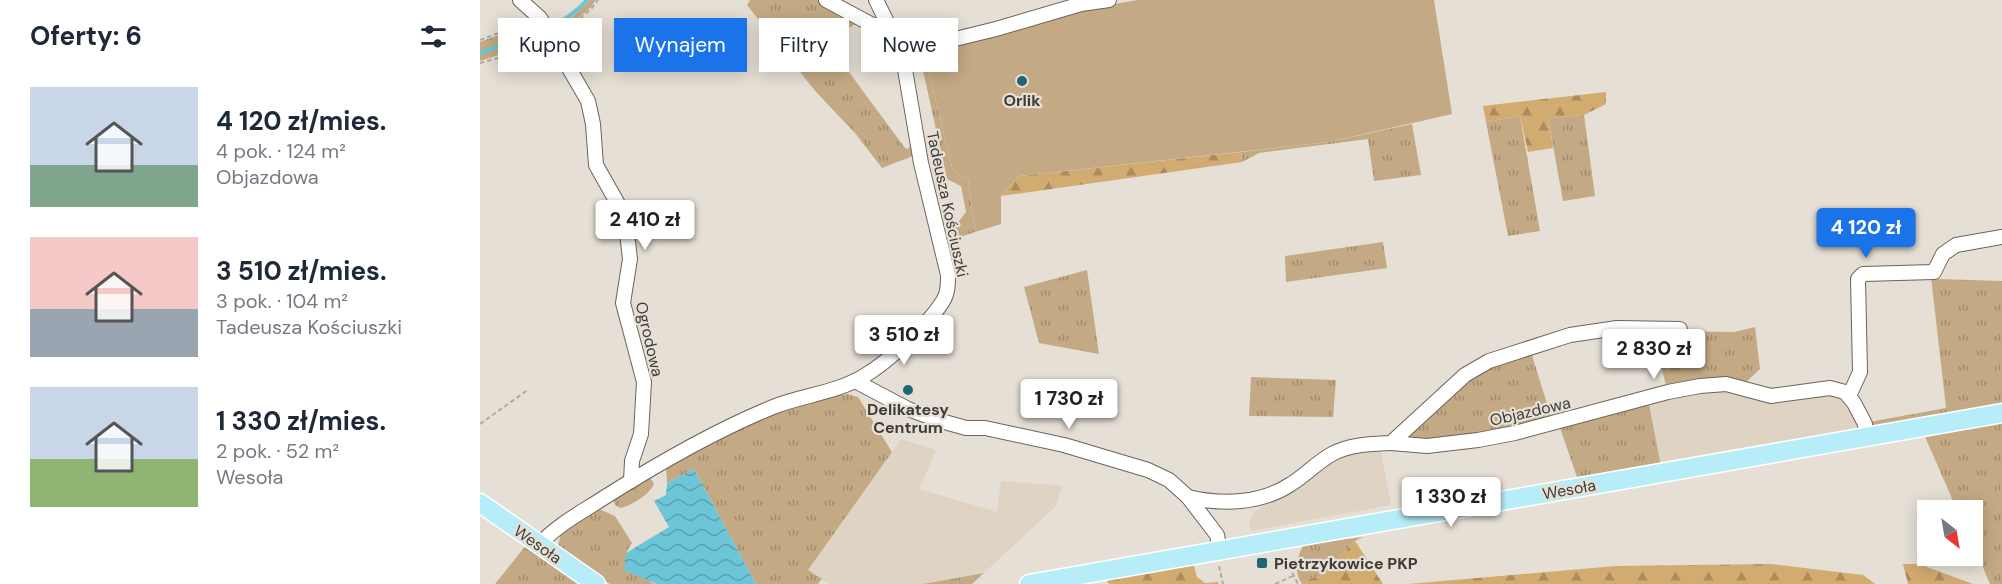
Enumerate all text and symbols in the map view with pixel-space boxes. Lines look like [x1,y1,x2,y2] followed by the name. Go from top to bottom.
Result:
[498,18,602,72] chip: Kupno
[614,18,747,72] chip: Wynajem
[759,18,849,72] chip: Filtry
[861,18,958,72] chip: Nowe
[30,19,142,53] text: Oferty: 6
[417,20,450,53] icon: filters
[1015,74,1029,88] marker: Orlik
[1004,90,1041,111] place label: Orlik
[216,104,386,138] text: 4 120 zł/mies.
[78,111,150,183] icon: home
[922,129,973,279] street label: Tadeusza Kościuszki
[216,138,346,164] text: 4 pok. · 124 m²
[216,164,319,190] text: Objazdowa
[583,200,707,251] pin: 2 410 zł
[610,206,681,232] text: 2 410 zł
[1804,208,1928,259] pin: 4 120 zł
[1831,214,1901,240] text: 4 120 zł
[216,254,386,288] text: 3 510 zł/mies.
[78,261,150,333] icon: home
[216,288,348,314] text: 3 pok. · 104 m²
[631,300,668,379] street label: Ogrodowa
[216,314,402,340] text: Tadeusza Kościuszki
[842,315,966,366] pin: 3 510 zł
[869,321,939,347] text: 3 510 zł
[1592,329,1716,380] pin: 2 830 zł
[1616,335,1692,361] text: 2 830 zł
[1007,379,1131,430] pin: 1 730 zł
[901,383,915,397] marker: Delikatesy Centrum
[1034,385,1104,411] text: 1 730 zł
[1488,392,1573,431] street label: Objazdowa
[867,399,949,438] place label: Delikatesy Centrum
[216,404,386,438] text: 1 330 zł/mies.
[78,411,150,483] icon: home
[216,438,339,464] text: 2 pok. · 52 m²
[216,464,284,490] text: Wesoła
[1541,474,1598,505] street label: Wesoła
[1389,477,1513,528] pin: 1 330 zł
[1416,483,1486,509] text: 1 330 zł
[1917,500,1983,566] north arrow
[1917,500,1983,566] map controls
[510,520,566,569] street label: Wesoła
[1274,553,1418,574] place label: Pietrzykowice PKP
[1255,556,1269,570] marker: Pietrzykowice PKP

